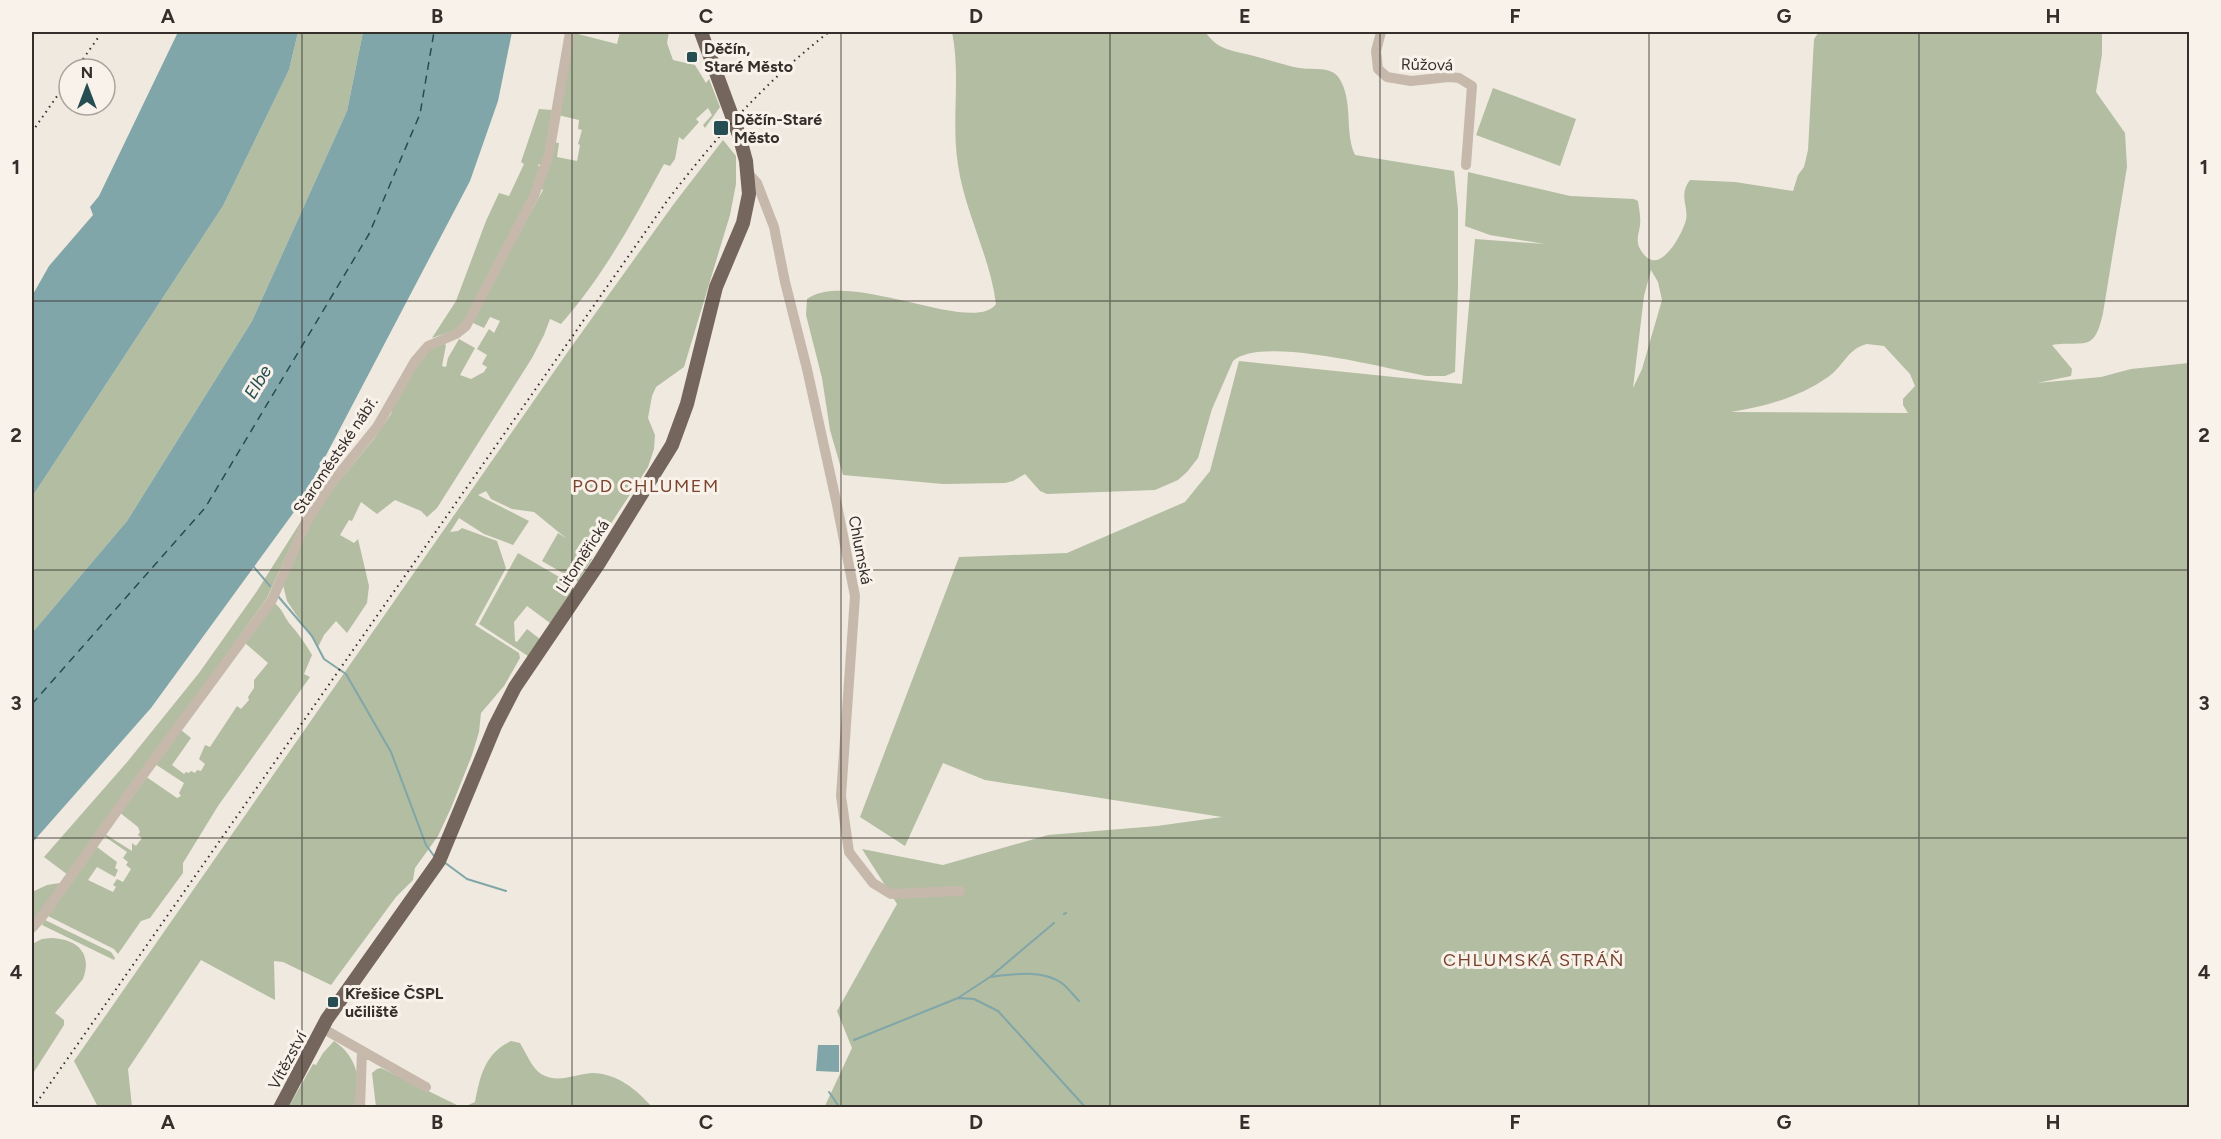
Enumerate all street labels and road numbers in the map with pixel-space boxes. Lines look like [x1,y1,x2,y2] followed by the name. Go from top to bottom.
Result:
[1401,55,1453,74] street label: Růžová
[289,393,382,518] street label: Staroměstské nábř.
[845,514,876,586] street label: Chlumská
[552,516,613,596] street label: Litoměřická
[264,1027,311,1093] street label: Vítězství

